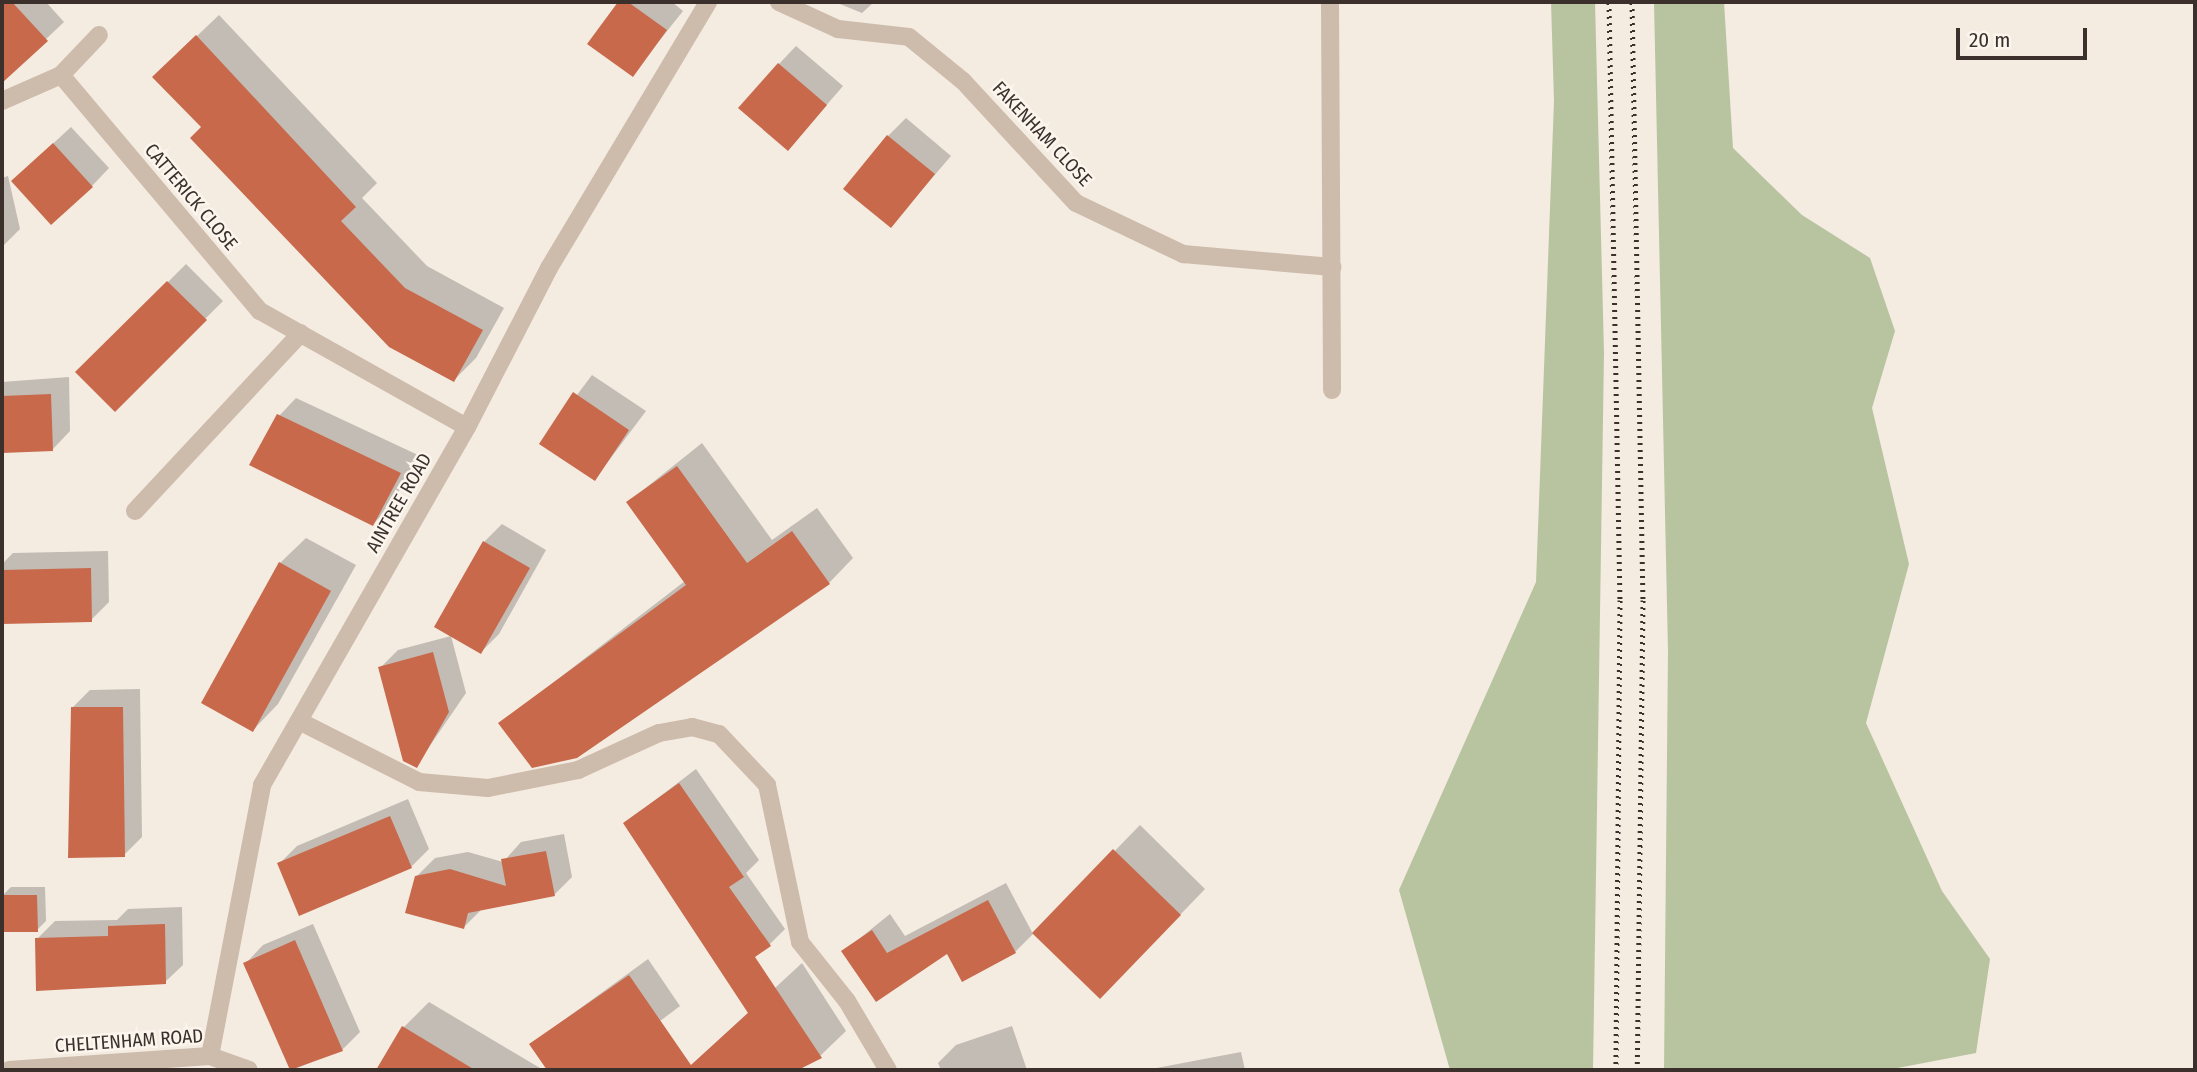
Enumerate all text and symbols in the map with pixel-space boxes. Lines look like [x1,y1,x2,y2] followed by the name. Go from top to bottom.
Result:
[1959,14,2090,58] scale bar
[1969,27,2010,53] text: 20 m
[988,77,1096,191] street label: FAKENHAM CLOSE
[140,139,242,255] street label: CATTERICK CLOSE
[361,449,437,557] street label: AINTREE ROAD
[54,1024,204,1058] street label: CHELTENHAM ROAD

